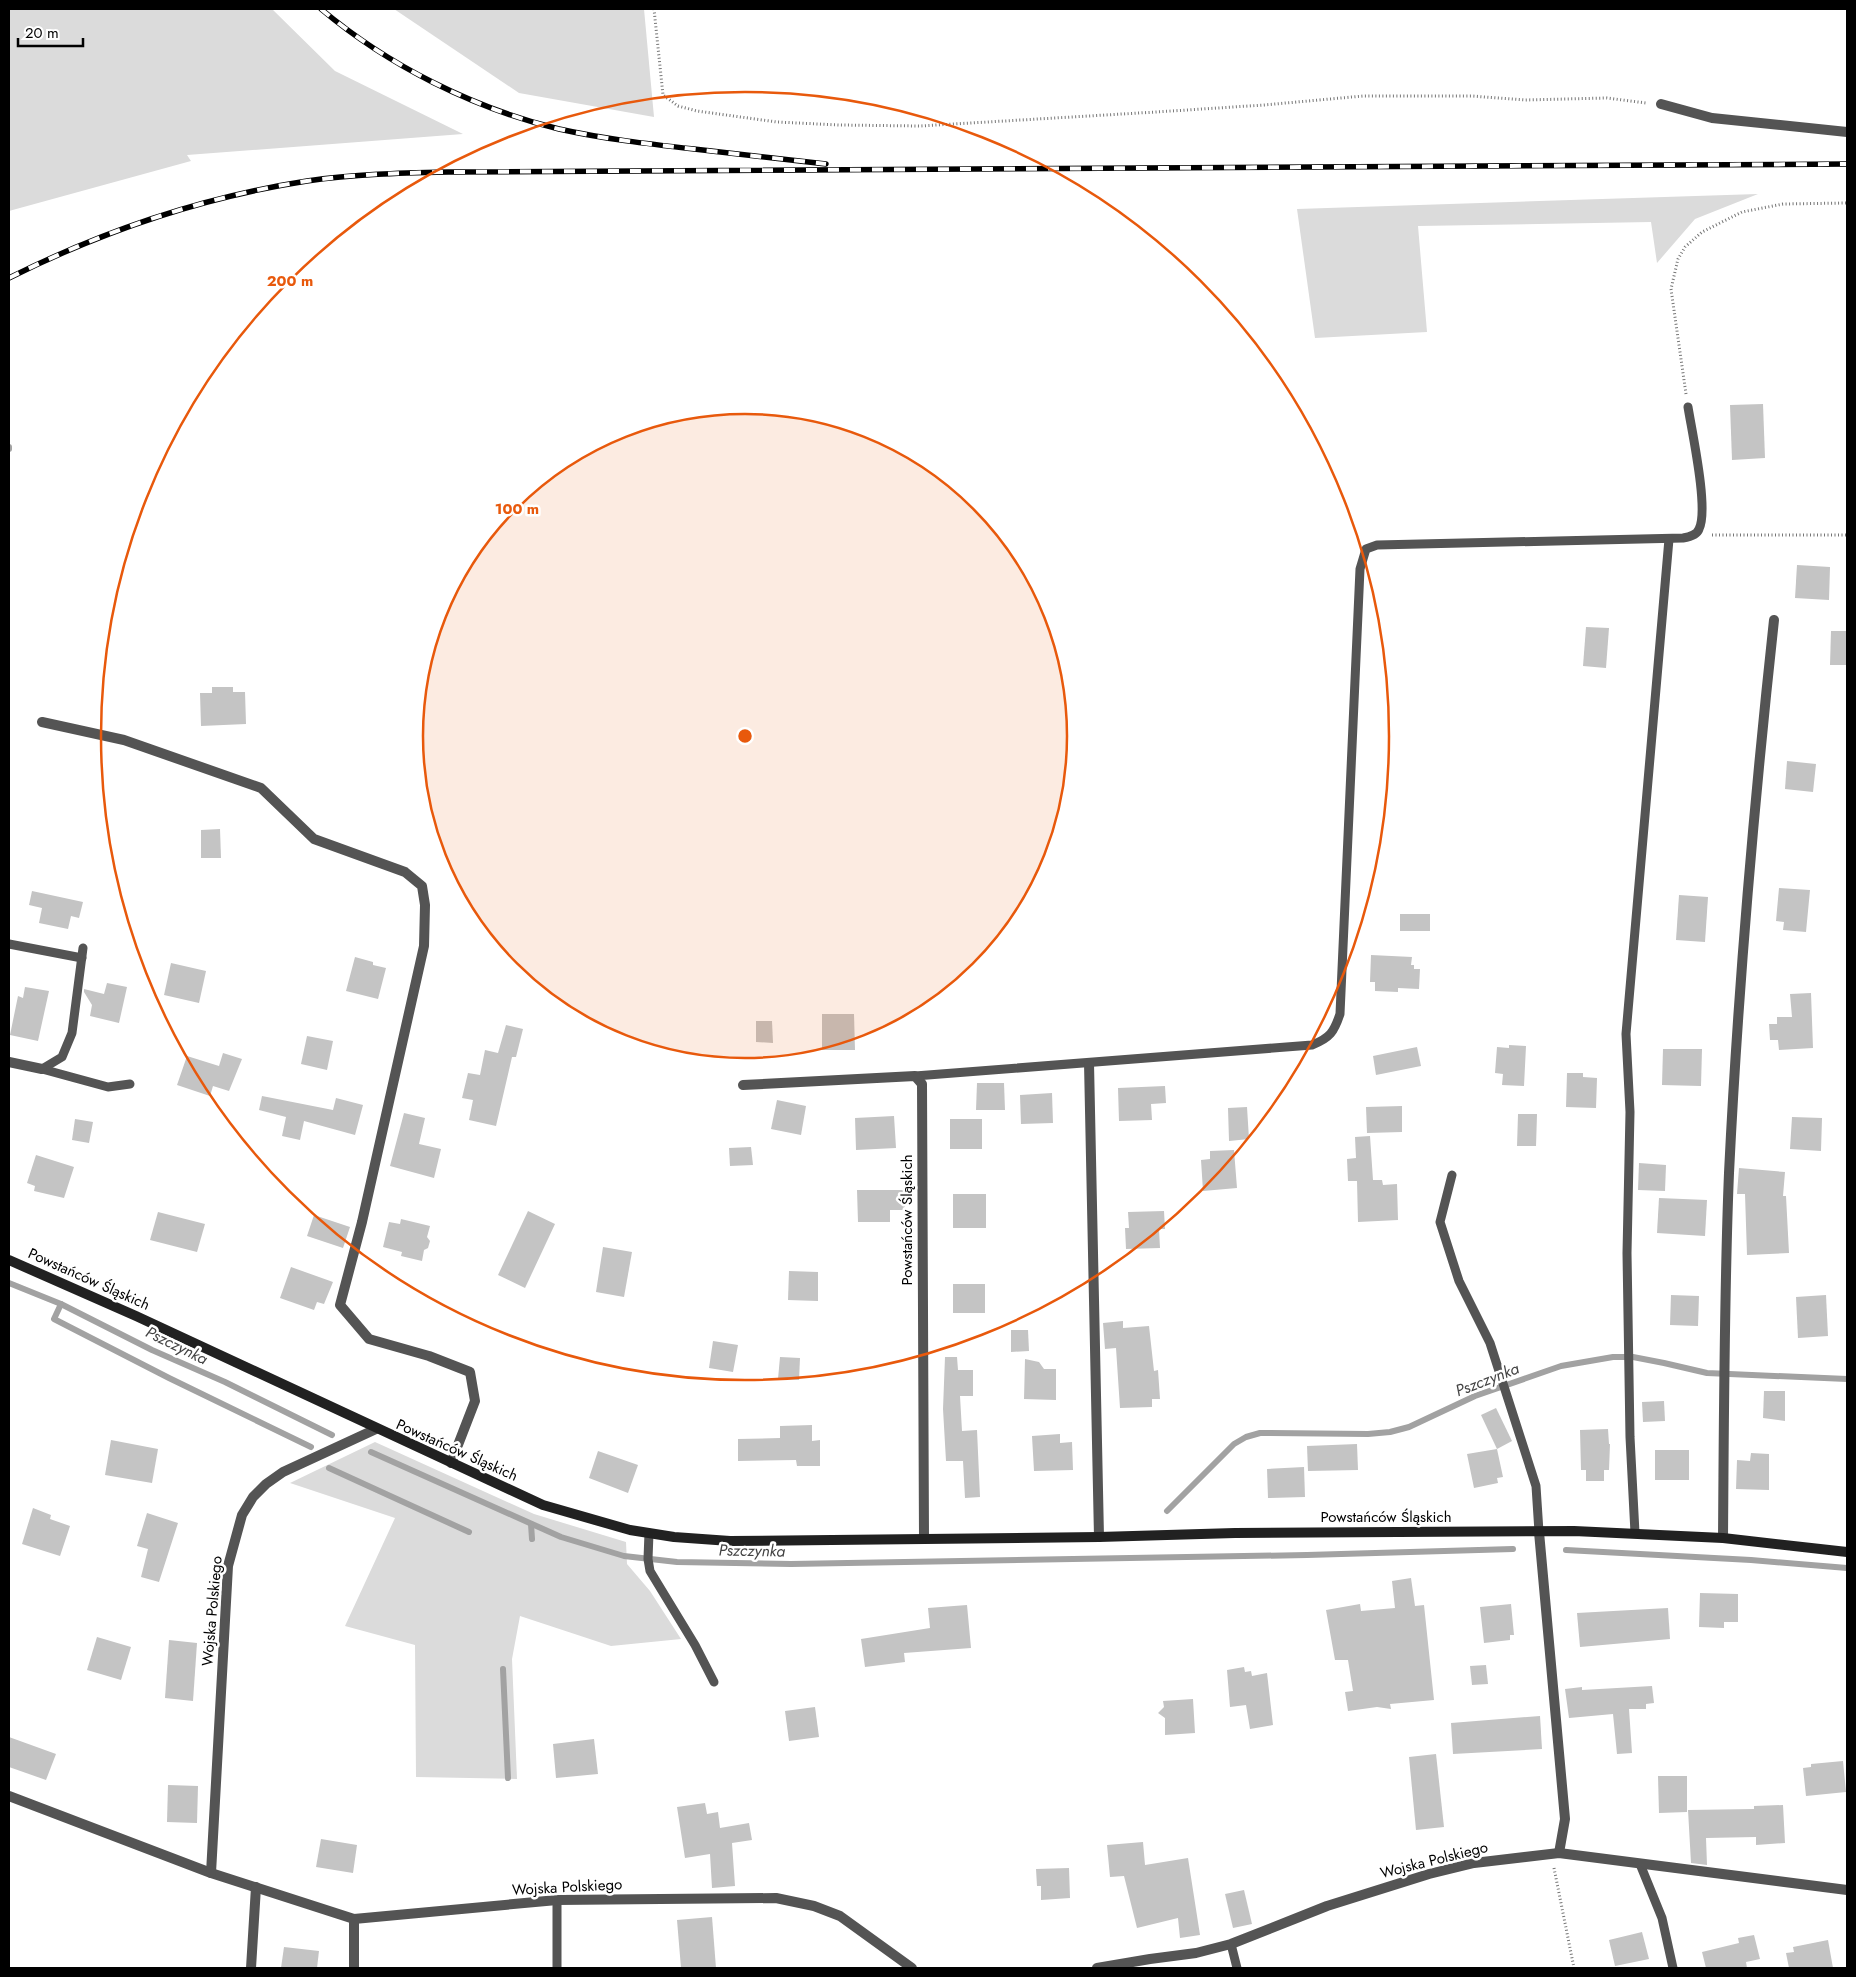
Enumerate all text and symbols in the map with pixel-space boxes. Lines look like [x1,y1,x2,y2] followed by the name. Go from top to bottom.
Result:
[18,15,82,47] scale bar
[25,22,59,44] text: 20 m
[267,270,313,292] text: 200 m
[495,498,539,520] text: 100 m
[736,727,754,745] centre of rings
[896,1154,918,1286] street label: Powstańców Śląskich
[25,1242,153,1316] street label: Powstańców Śląskich
[142,1321,212,1370] water label: Pszczynka
[1452,1357,1523,1402] water label: Pszczynka
[393,1413,521,1487] street label: Powstańców Śląskich
[1320,1506,1452,1528] street label: Powstańców Śląskich
[718,1538,786,1563] water label: Pszczynka
[196,1555,228,1667] street label: Wojska Polskiego
[1378,1836,1490,1884] street label: Wojska Polskiego
[511,1873,623,1901] street label: Wojska Polskiego

